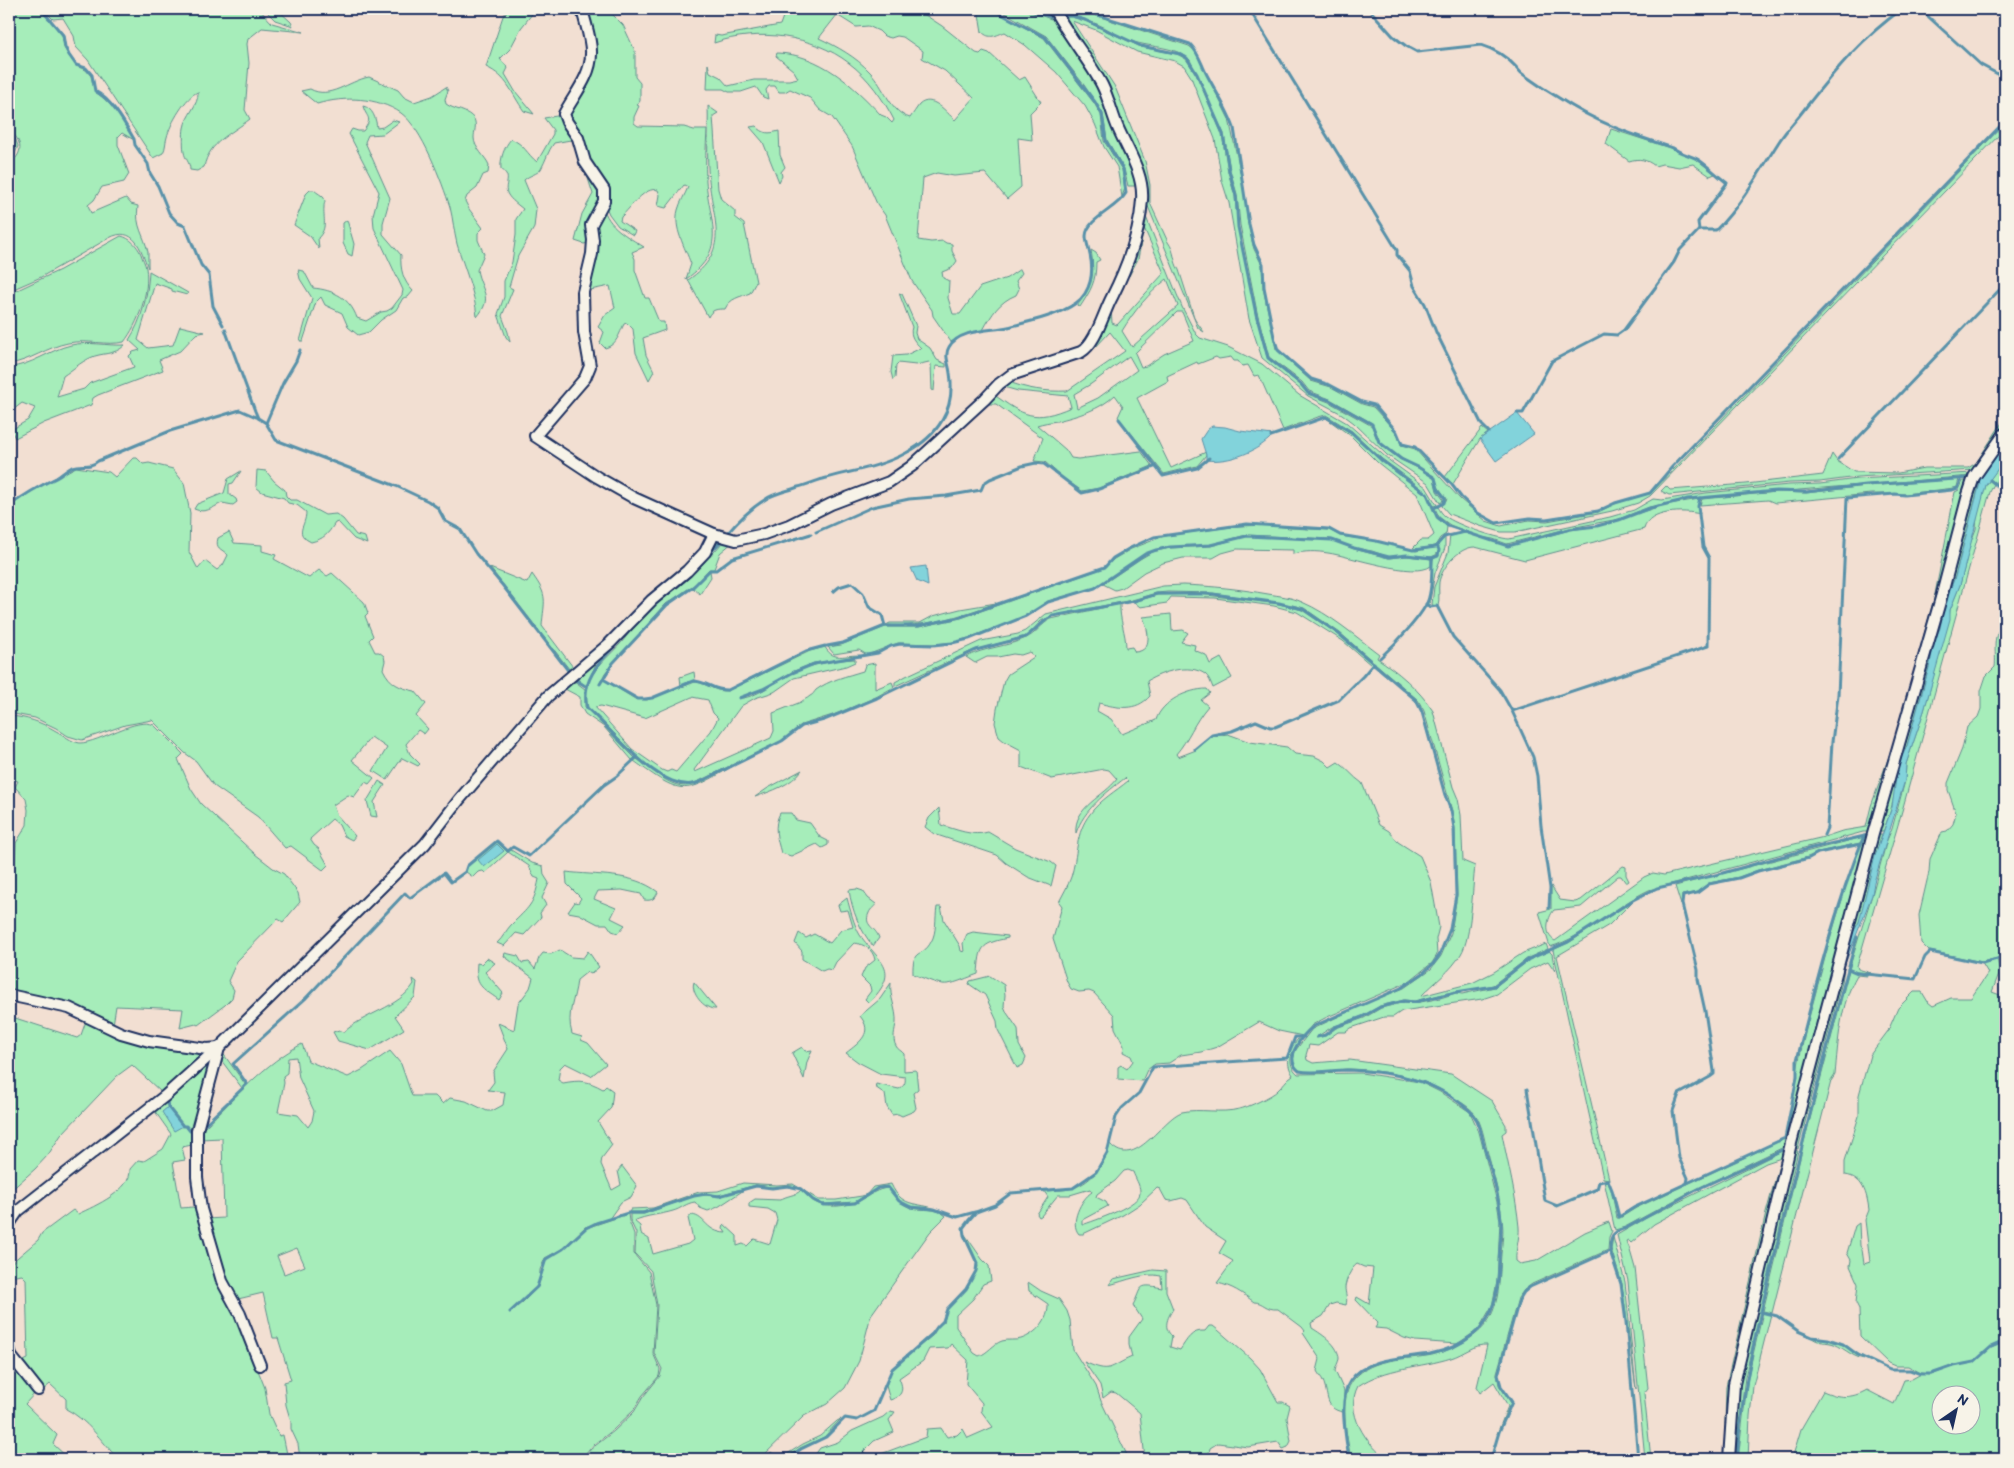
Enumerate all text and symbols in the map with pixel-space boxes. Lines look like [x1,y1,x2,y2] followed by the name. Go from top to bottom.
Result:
[1932,1386,1982,1436] north arrow
[1954,1390,1972,1409] text: N

